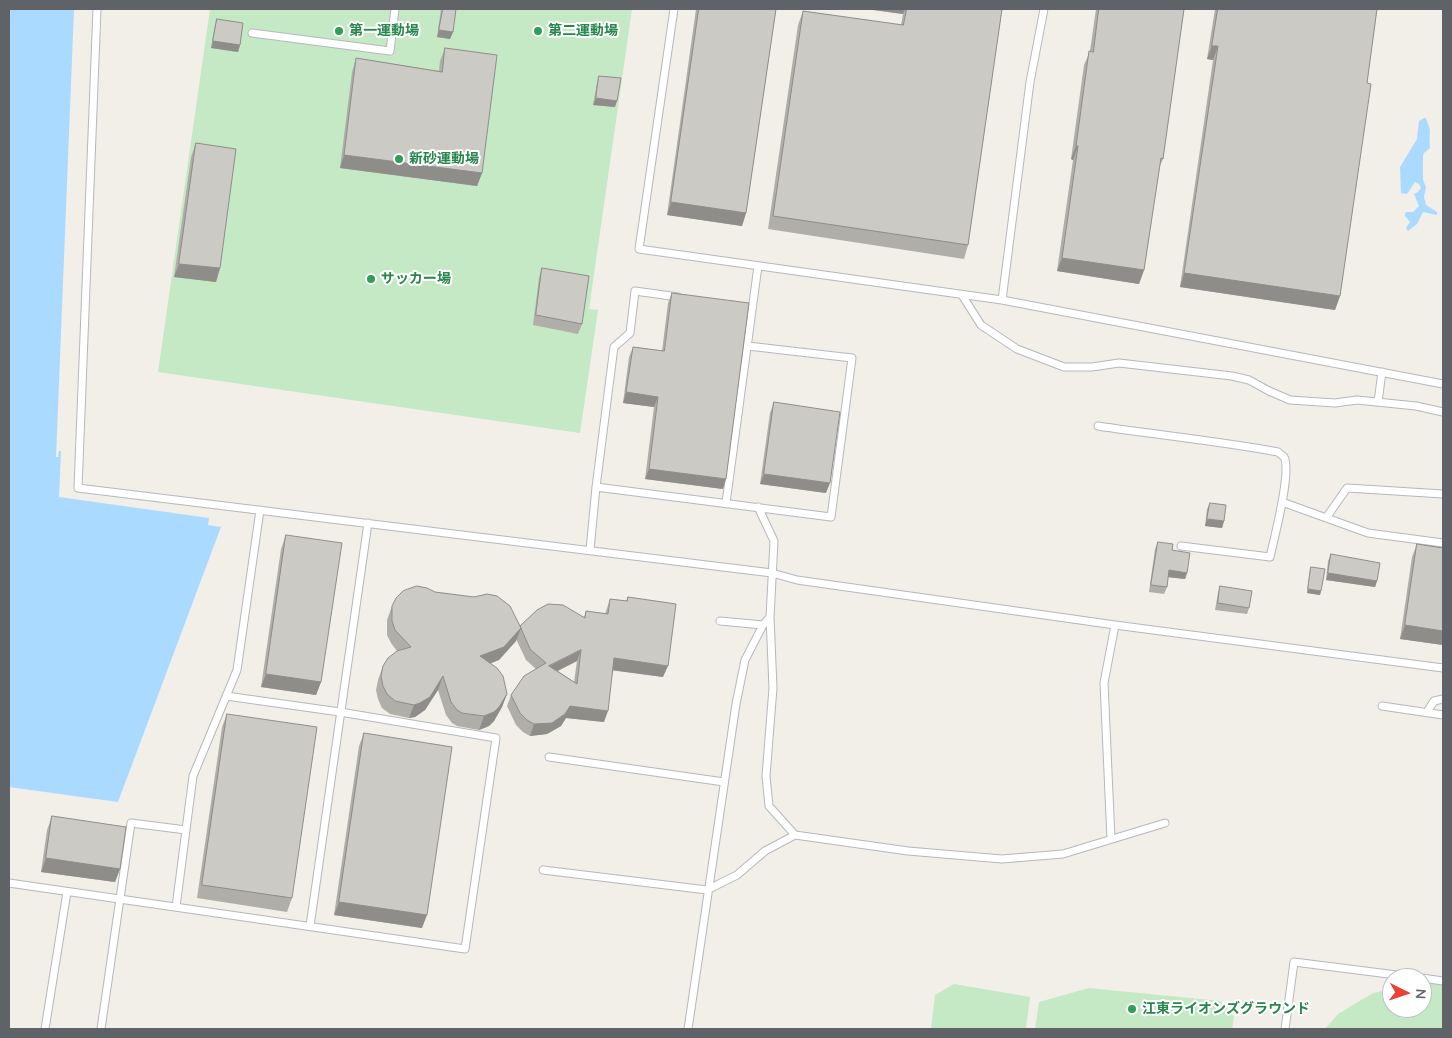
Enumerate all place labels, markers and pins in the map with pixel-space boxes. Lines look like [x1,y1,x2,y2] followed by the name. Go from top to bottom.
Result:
[349,23,419,39] place label: 第一運動場
[548,23,618,39] place label: 第二運動場
[333,25,345,37] marker: 第一運動場
[532,25,544,37] marker: 第二運動場
[409,151,479,167] place label: 新砂運動場
[393,153,405,165] marker: 新砂運動場
[381,271,451,287] place label: サッカー場
[365,273,377,285] marker: サッカー場
[1142,1001,1310,1017] place label: 江東ライオンズグラウンド
[1126,1003,1138,1015] marker: 江東ライオンズグラウンド

